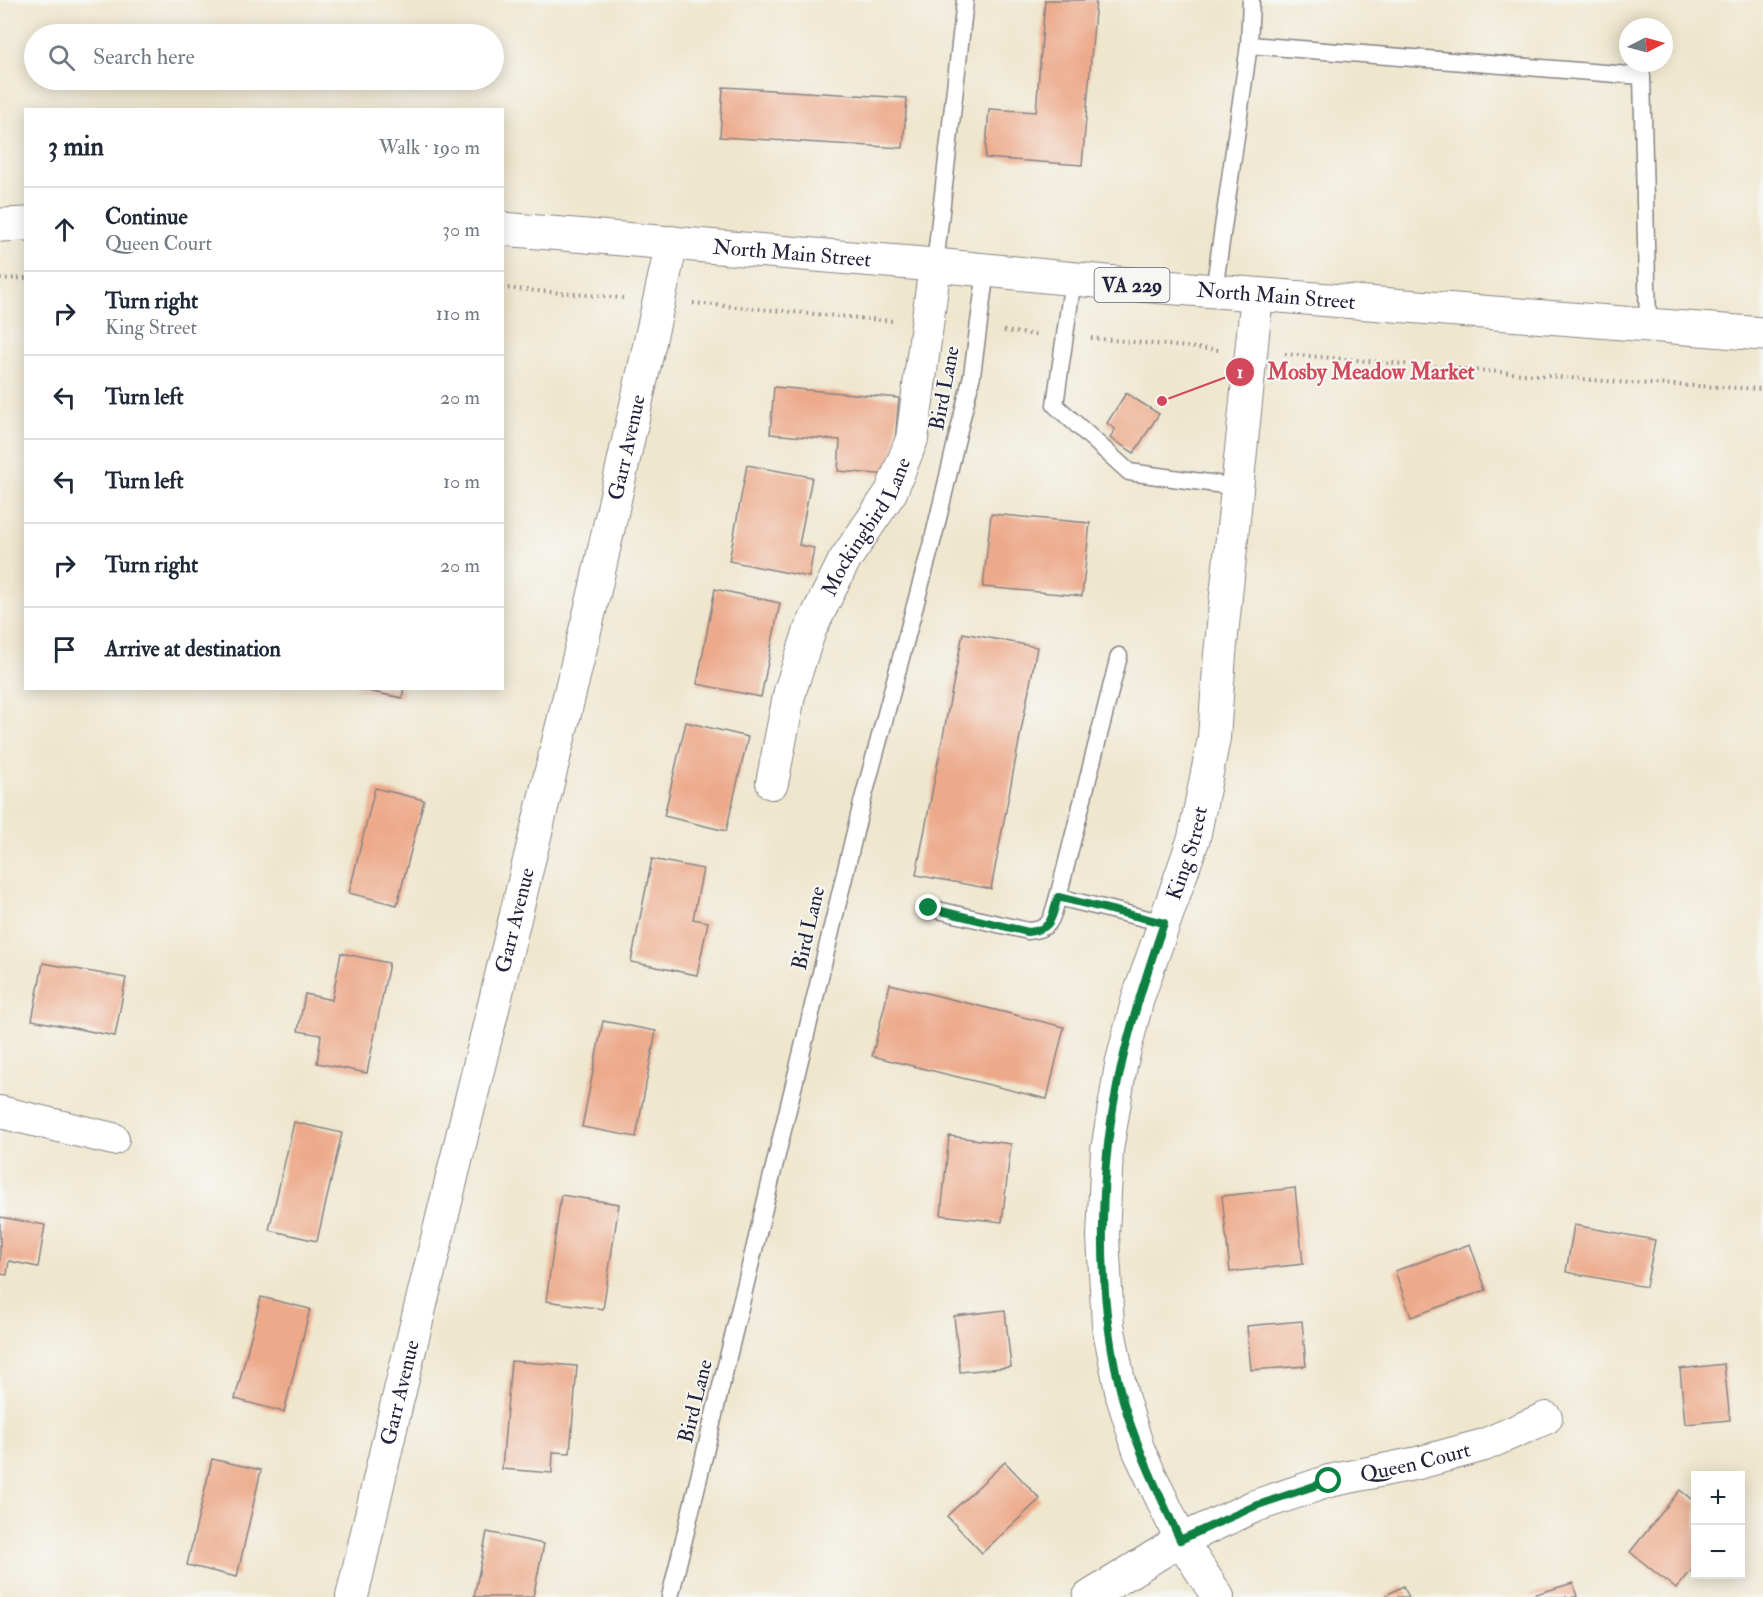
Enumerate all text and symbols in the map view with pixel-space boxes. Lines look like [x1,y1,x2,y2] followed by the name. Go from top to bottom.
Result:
[1619,18,1673,72] north arrow
[24,24,504,90] search box
[45,41,78,74] icon: search
[93,43,195,71] text: Search here
[48,131,104,163] text: 3 min
[379,135,480,160] text: Walk · 190 m
[105,203,188,231] text: Continue
[48,213,81,246] icon: ahead
[442,217,480,242] text: 30 m
[105,231,212,256] text: Queen Court
[712,234,872,274] street label: North Main Street
[1094,268,1170,302] road number: VA 229
[1196,277,1356,316] street label: North Main Street
[105,287,198,315] text: Turn right
[48,297,81,330] icon: right
[436,301,480,326] text: 110 m
[105,315,197,340] text: King Street
[923,344,966,432] street label: Bird Lane
[1225,352,1487,392] callout: Mosby Meadow Market
[1266,358,1476,387] text: Mosby Meadow Market
[1237,361,1243,384] text: 1
[48,381,81,414] icon: left
[105,383,184,411] text: Turn left
[440,385,480,410] text: 20 m
[602,392,652,503] street label: Garr Avenue
[816,453,917,601] street label: Mockingbird Lane
[48,465,81,498] icon: left
[105,467,184,495] text: Turn left
[443,469,480,494] text: 10 m
[48,549,81,582] icon: right
[105,551,198,579] text: Turn right
[440,553,480,578] text: 20 m
[48,633,81,666] icon: arrive
[105,635,281,663] text: Arrive at destination
[1160,804,1214,904] street label: King Street
[489,865,541,976] street label: Garr Avenue
[786,883,831,973] street label: Bird Lane
[915,894,941,920] route end
[375,1337,426,1448] street label: Garr Avenue
[672,1356,719,1446] street label: Bird Lane
[1358,1436,1474,1488] street label: Queen Court
[1315,1467,1341,1493] route start
[1691,1471,1745,1579] map controls
[1691,1471,1745,1525] button: +
[1691,1525,1745,1579] button: −

